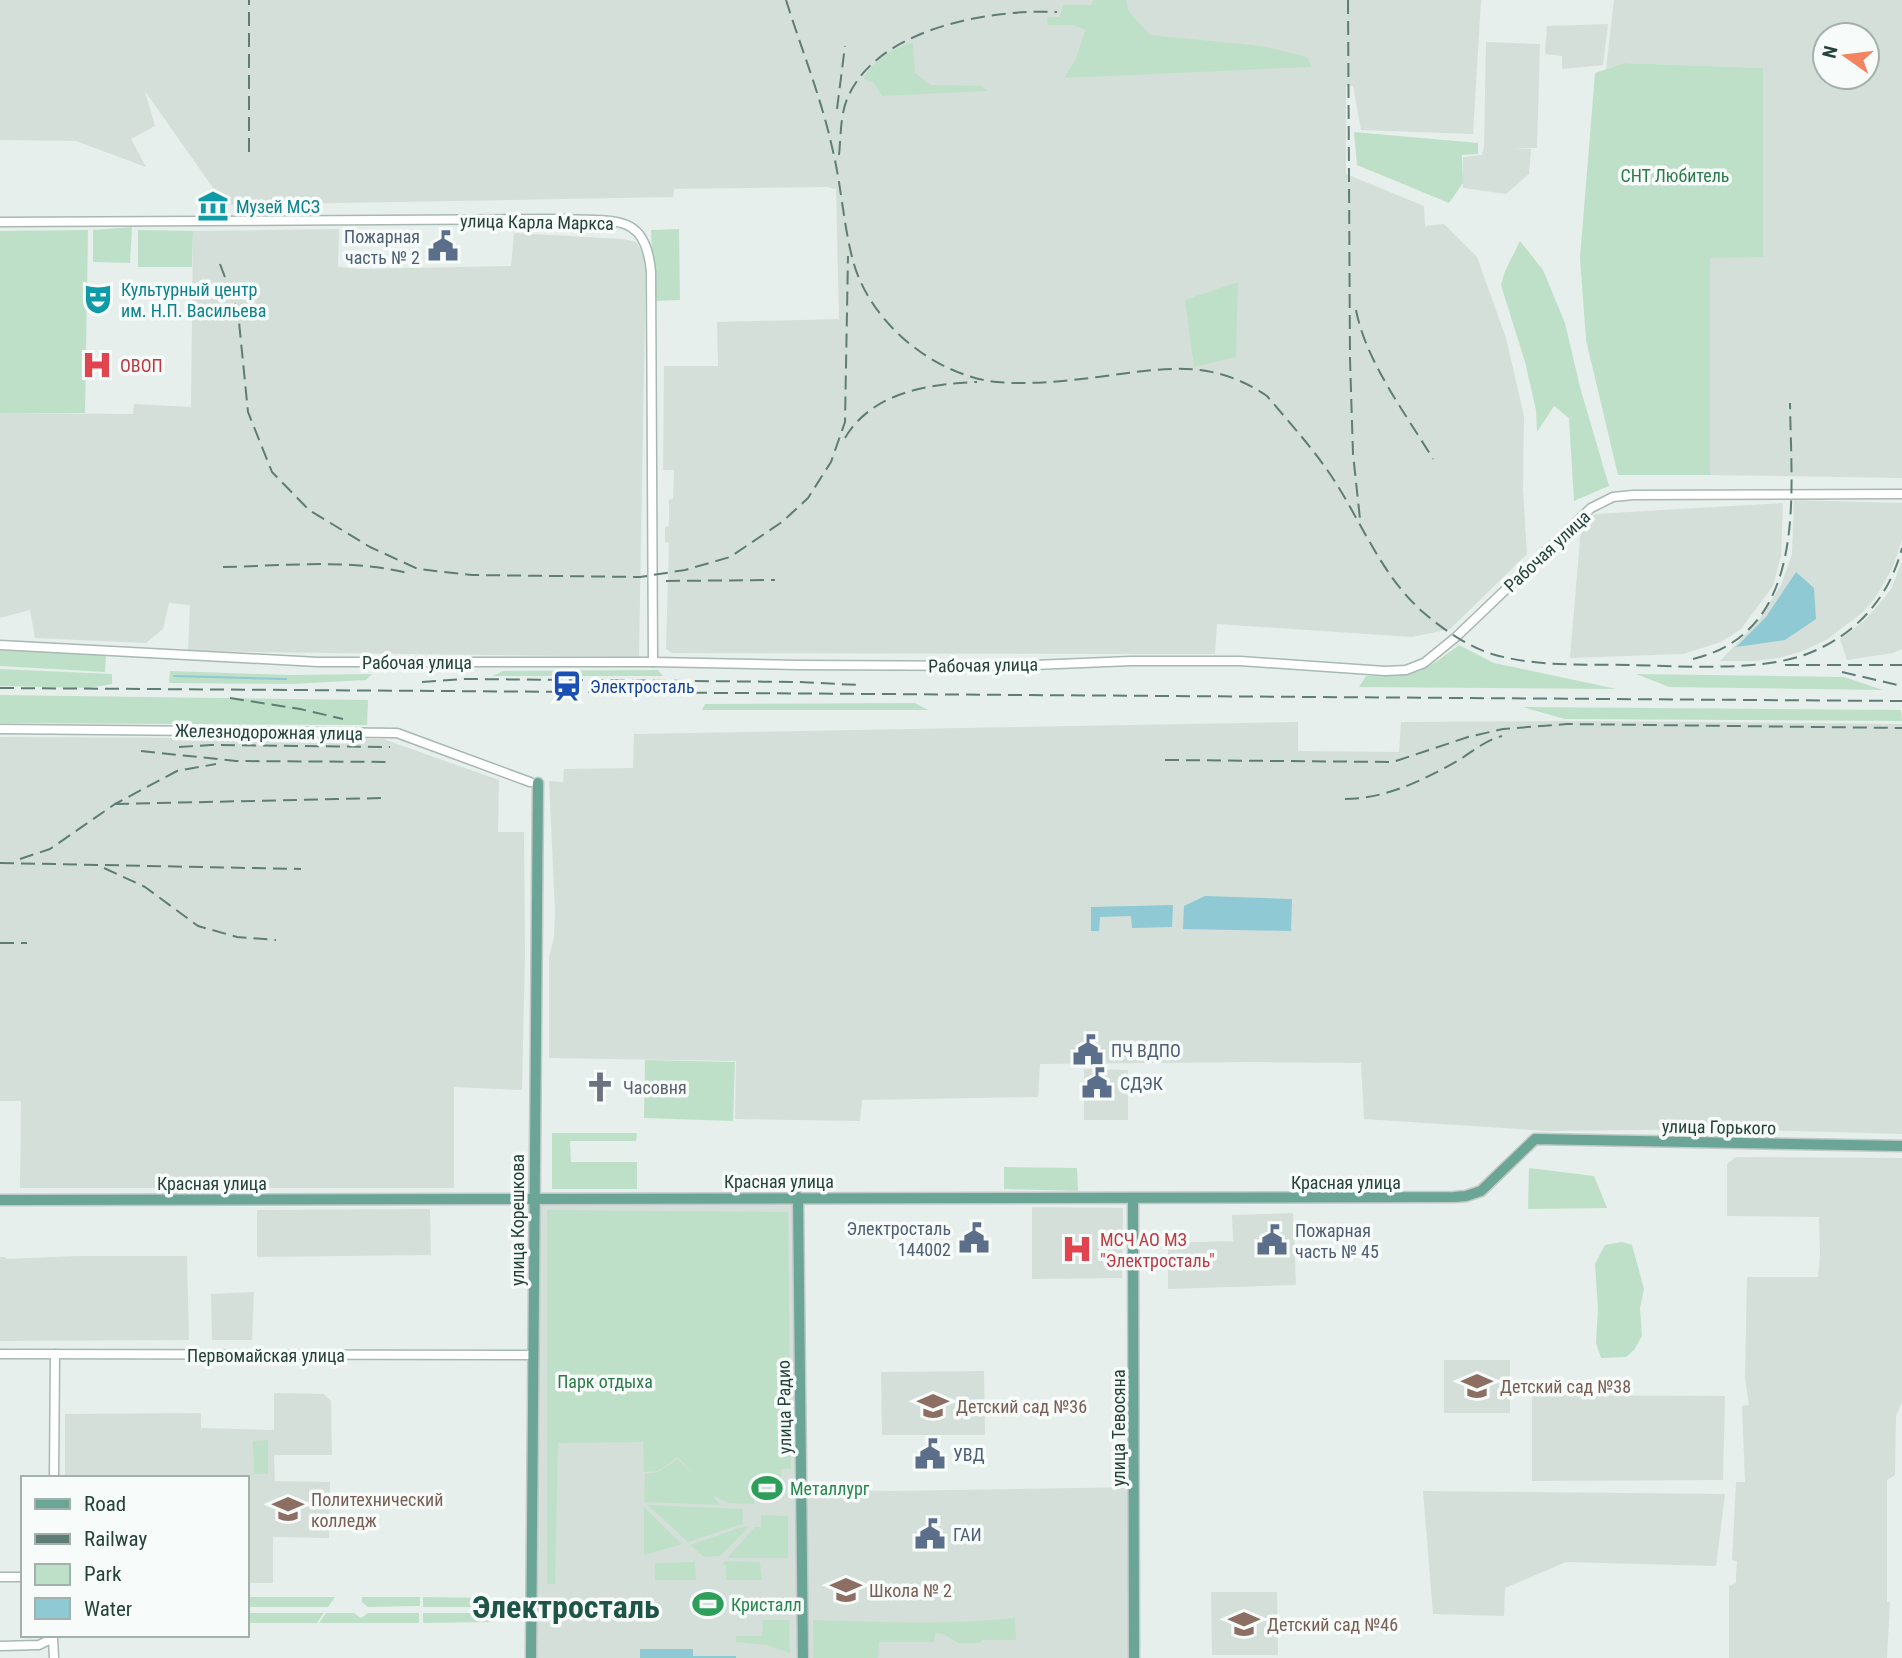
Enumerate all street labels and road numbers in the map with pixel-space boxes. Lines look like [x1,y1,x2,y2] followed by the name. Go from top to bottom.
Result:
[460,210,614,234] street label: улица Карла Маркса
[1500,506,1594,596] street label: Рабочая улица
[362,652,472,673] street label: Рабочая улица
[928,654,1038,676] street label: Рабочая улица
[175,720,363,744] street label: Железнодорожная улица
[1662,1116,1776,1138] street label: улица Горького
[507,1154,528,1286] street label: улица Корешкова
[724,1171,834,1192] street label: Красная улица
[1291,1172,1401,1193] street label: Красная улица
[157,1173,267,1194] street label: Красная улица
[187,1345,345,1366] street label: Первомайская улица
[773,1360,795,1454] street label: улица Радио
[1108,1369,1129,1487] street label: улица Тевосяна

